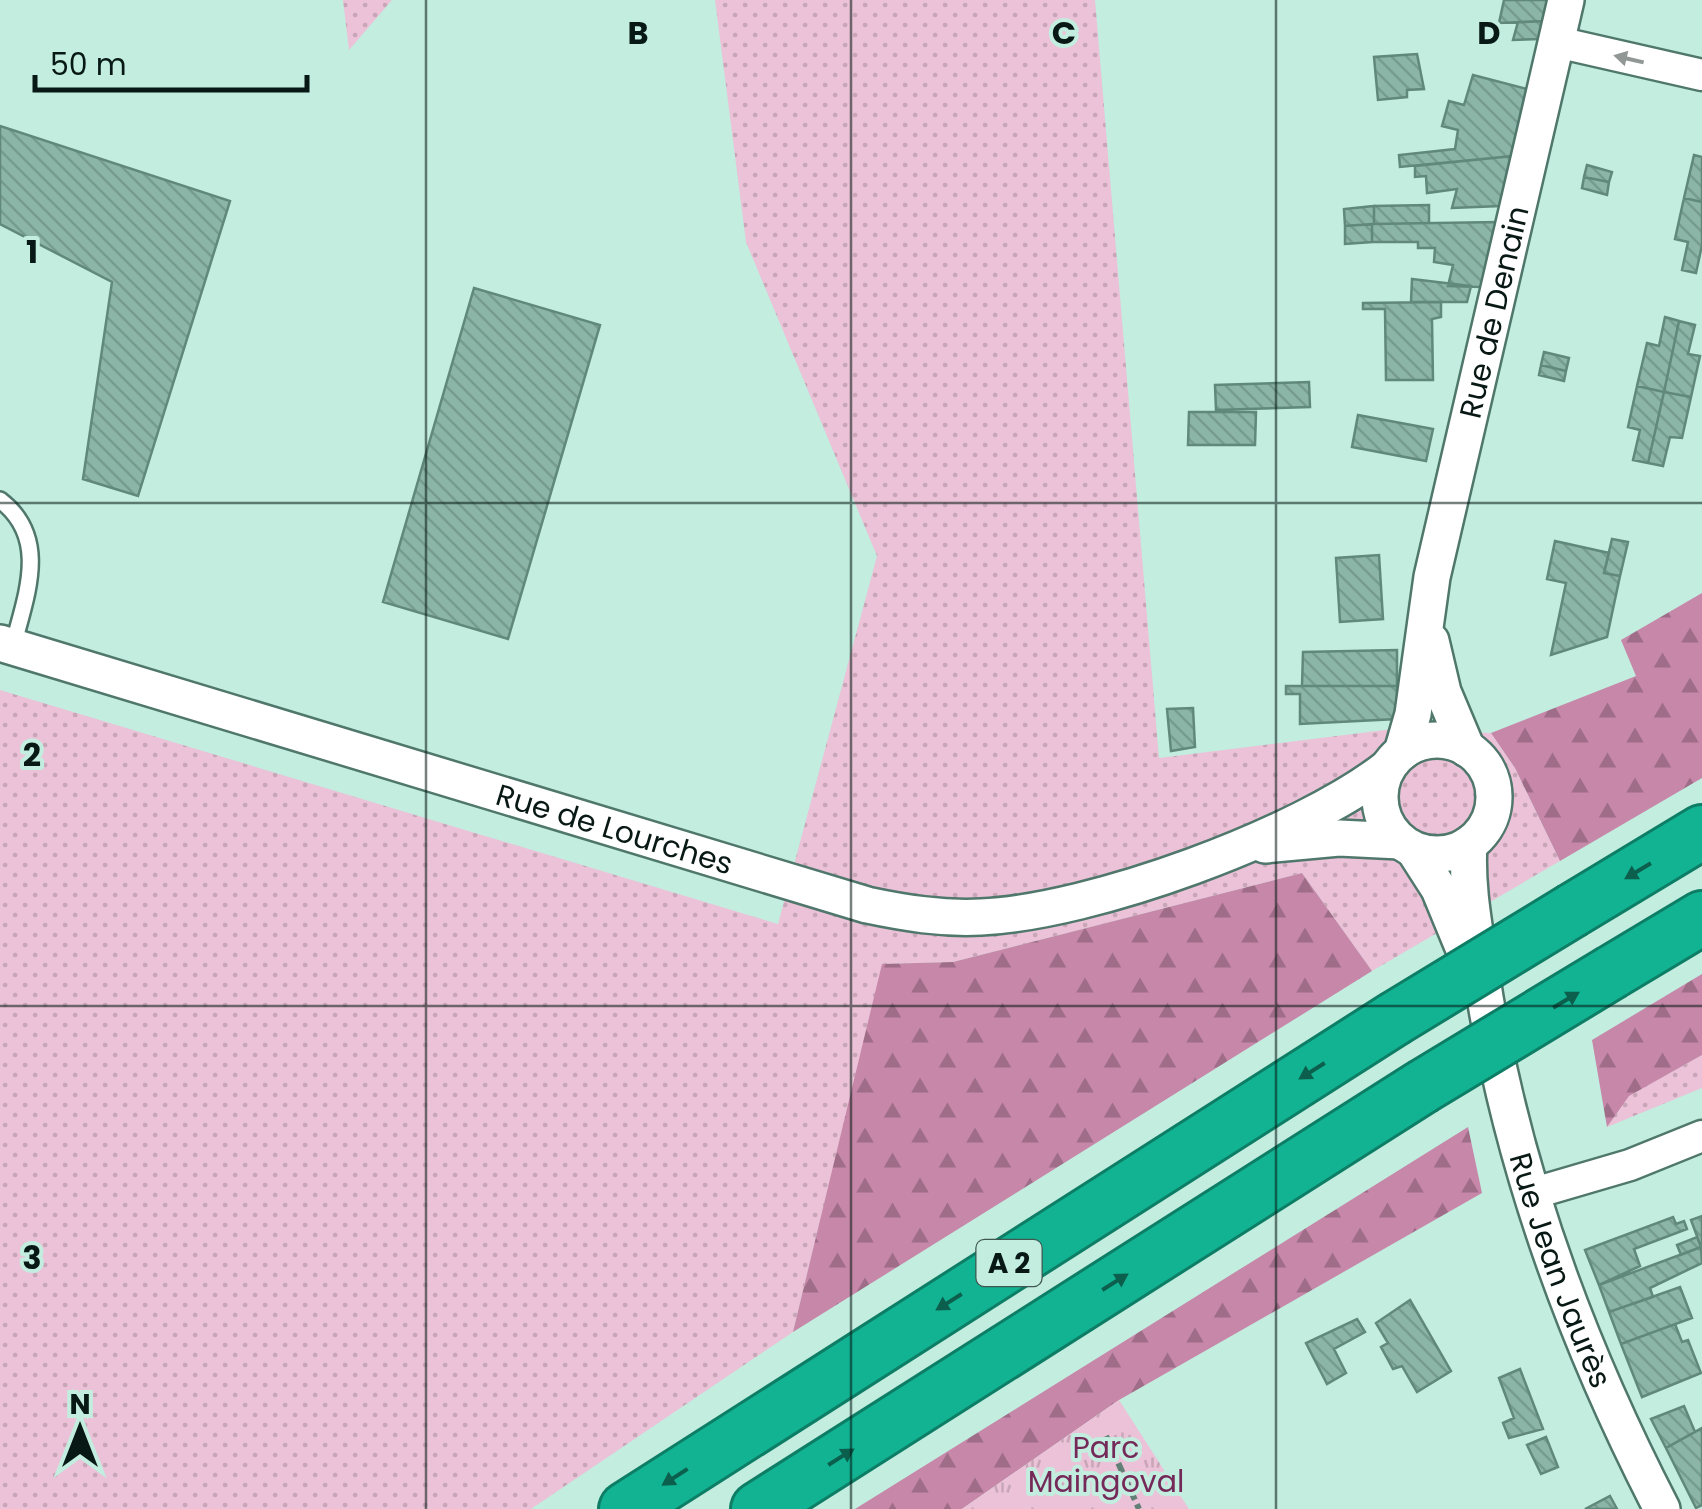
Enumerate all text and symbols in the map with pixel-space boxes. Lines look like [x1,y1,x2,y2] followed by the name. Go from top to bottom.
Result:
[627,10,649,55] text: B
[1052,10,1076,55] text: C
[1477,10,1501,55] text: D
[35,30,308,92] scale bar
[50,43,127,86] text: 50 m
[1613,51,1644,66] one-way arrow
[1448,201,1539,422] street label: Rue de Denain
[26,229,38,274] text: 1
[23,732,41,777] text: 2
[491,773,738,885] street label: Rue de Lourches
[1624,862,1652,879] one-way arrow
[1552,992,1580,1009] one-way arrow
[1298,1062,1326,1080] one-way arrow
[1499,1148,1623,1394] street label: Rue Jean Jaurès
[22,1235,42,1280] text: 3
[976,1240,1042,1286] road number: A 2
[1101,1274,1129,1292] one-way arrow
[935,1292,962,1310] one-way arrow
[30,1379,130,1479] north arrow
[69,1385,91,1424] text: N
[1028,1426,1184,1503] park label: Parc Maingoval
[827,1448,854,1466] one-way arrow
[661,1467,689,1486] one-way arrow

